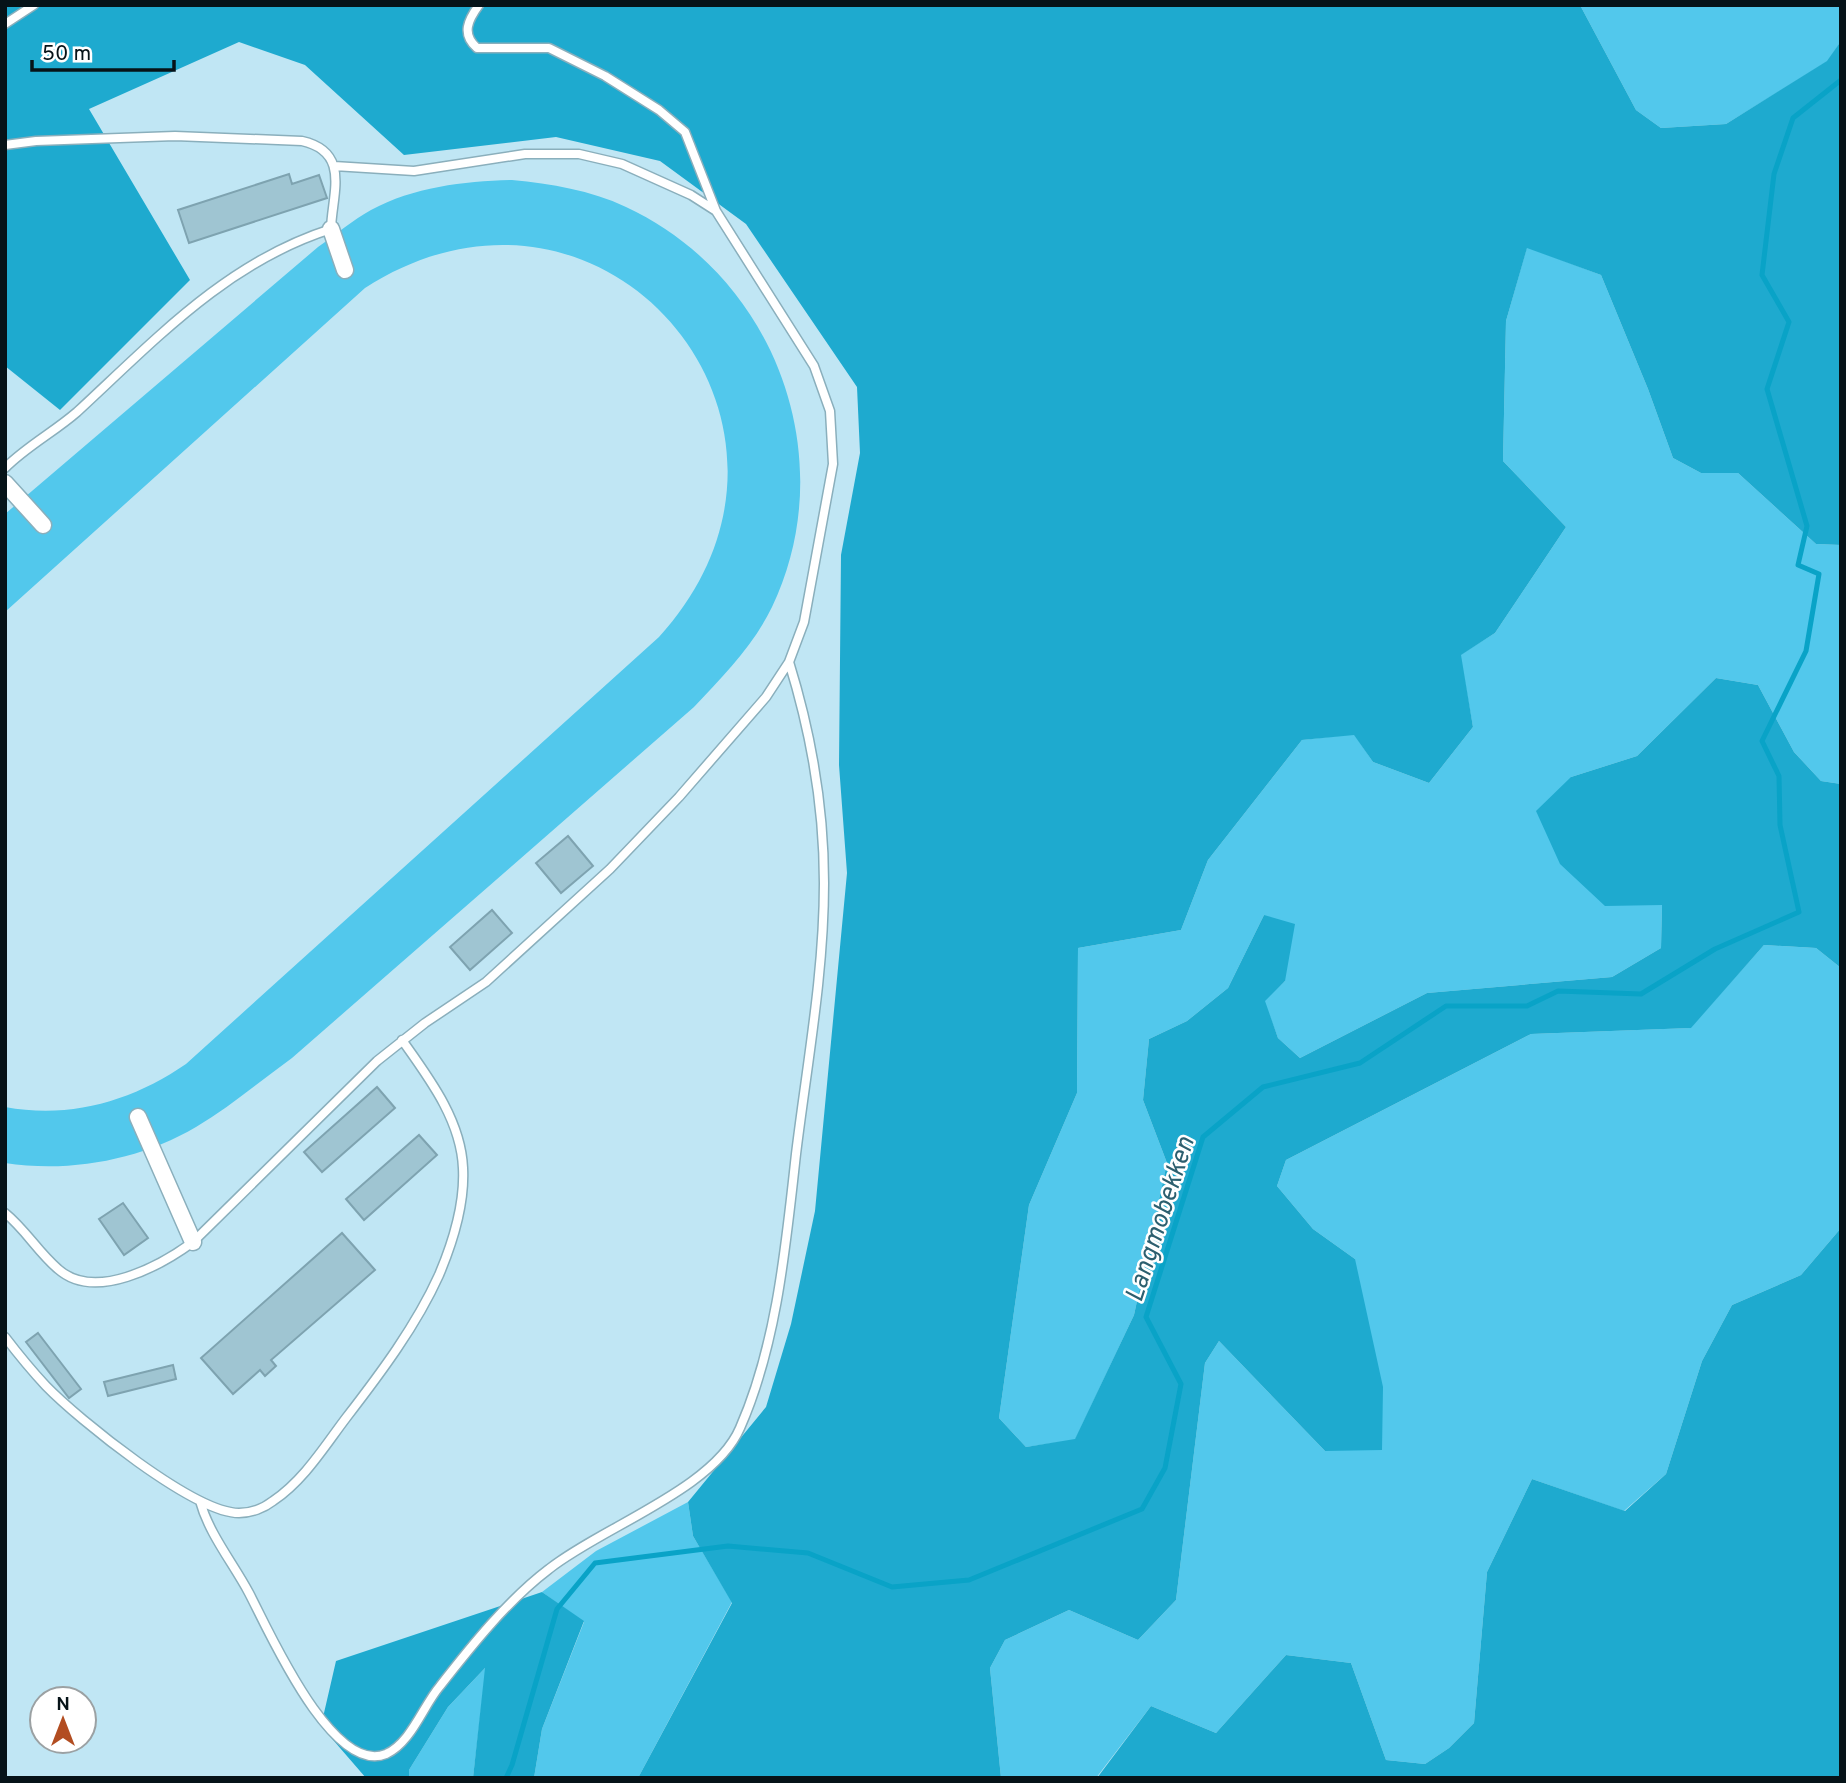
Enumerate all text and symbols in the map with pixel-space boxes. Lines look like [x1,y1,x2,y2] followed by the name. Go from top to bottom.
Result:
[32,28,173,72] scale bar
[42,41,91,68] text: 50 m
[1119,1133,1204,1307] water label: Langmobekken
[28,1685,98,1755] north arrow
[56,1693,70,1717] text: N

